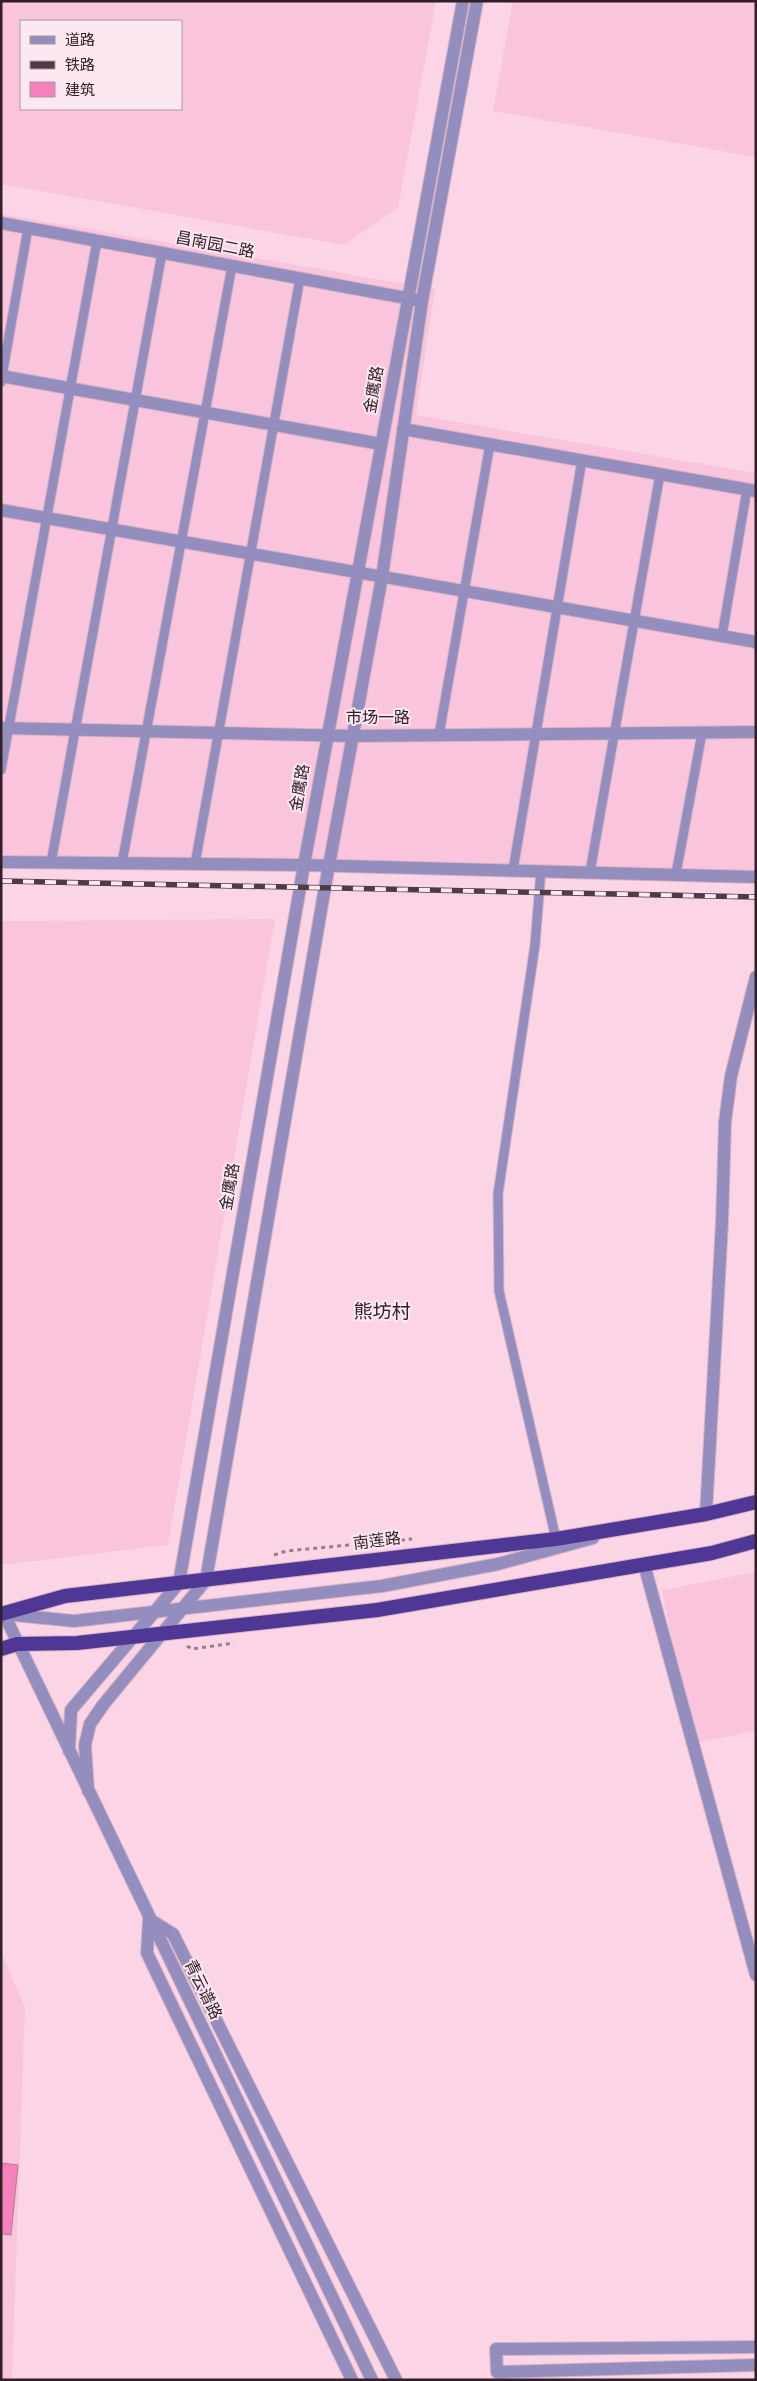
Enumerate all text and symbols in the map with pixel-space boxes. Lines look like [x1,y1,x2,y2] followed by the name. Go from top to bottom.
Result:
[20,20,182,110] legend
[65,32,95,51] text: 道路
[65,57,95,76] text: 铁路
[65,82,95,101] text: 建筑
[174,229,256,263] street label: 昌南园二路
[361,365,389,415] street label: 金鹰路
[346,709,410,729] street label: 市场一路
[287,763,315,813] street label: 金鹰路
[217,1162,245,1212] street label: 金鹰路
[353,1301,411,1325] district label: 熊坊村
[352,1529,402,1555] street label: 南莲路
[179,1957,225,2023] street label: 青云谱路

